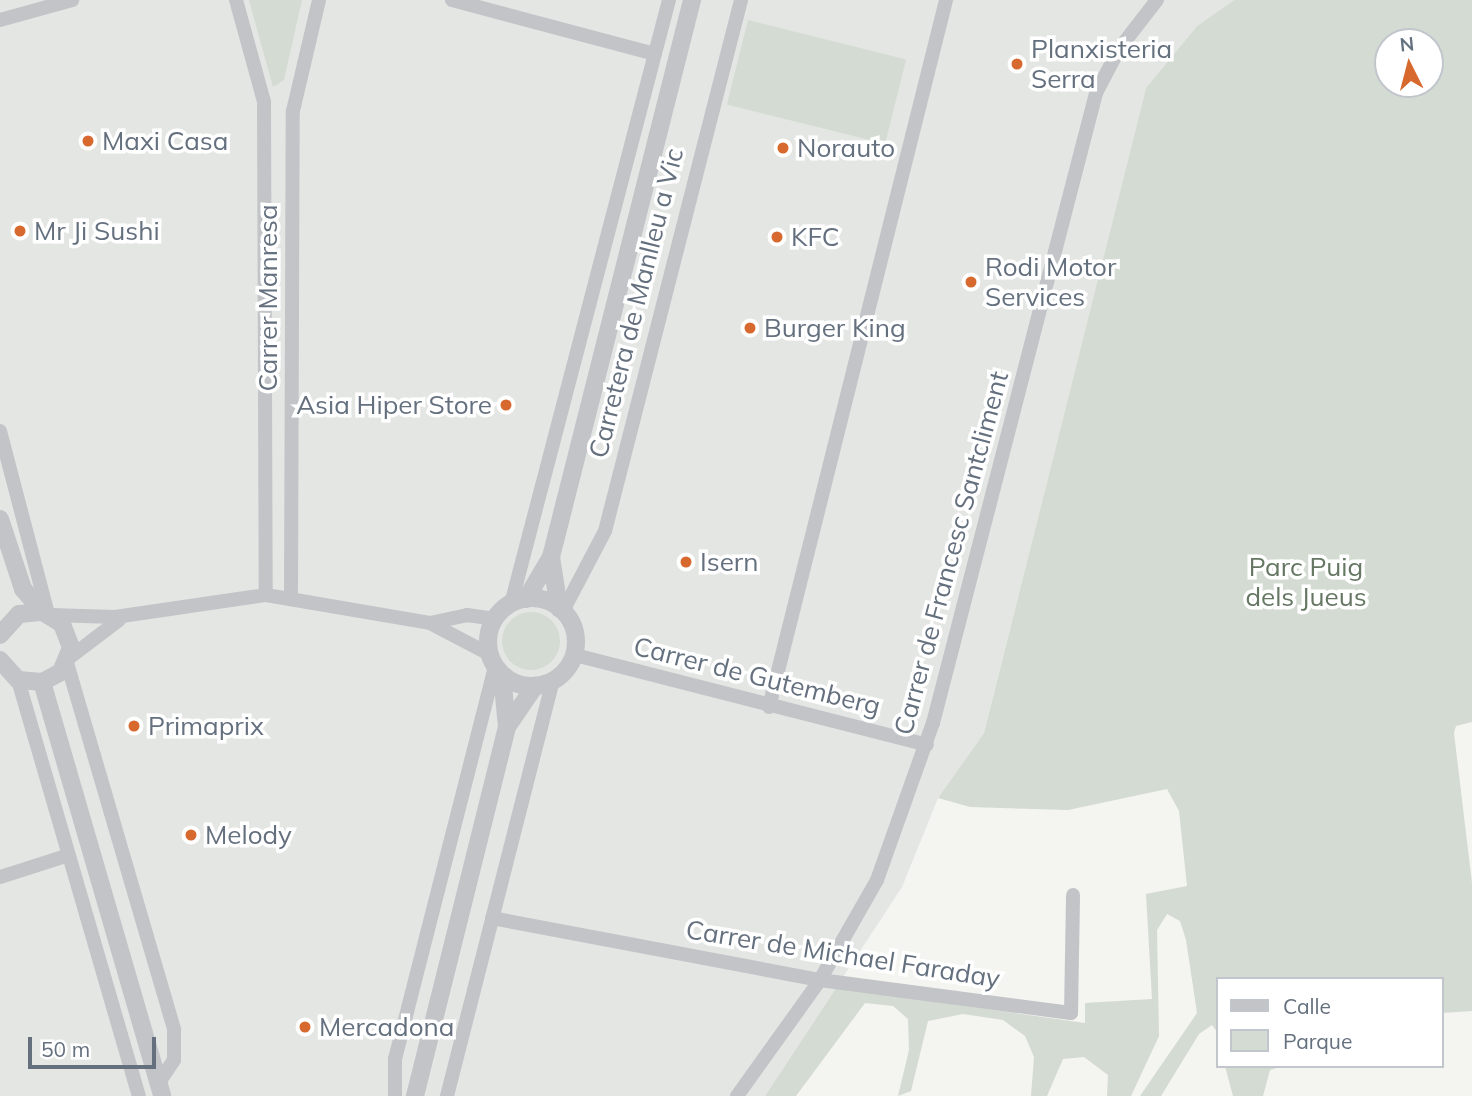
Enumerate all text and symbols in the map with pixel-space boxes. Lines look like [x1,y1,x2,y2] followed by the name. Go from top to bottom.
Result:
[1374,28,1444,98] north arrow
[1399,31,1415,57] text: N
[1031,33,1172,94] place label: Planxisteria Serra
[1009,56,1025,72] marker: Planxisteria Serra
[102,125,228,157] place label: Maxi Casa
[797,132,895,164] place label: Norauto
[80,133,96,149] marker: Maxi Casa
[775,140,791,156] marker: Norauto
[582,145,690,461] street label: Carretera de Manlleu a Vic
[252,204,284,392] street label: Carrer Manresa
[34,215,160,247] place label: Mr Ji Sushi
[791,221,839,253] place label: KFC
[12,223,28,239] marker: Mr Ji Sushi
[769,229,785,245] marker: KFC
[985,251,1116,312] place label: Rodi Motor Services
[963,274,979,290] marker: Rodi Motor Services
[764,312,906,344] place label: Burger King
[742,320,758,336] marker: Burger King
[887,368,1015,738] street label: Carrer de Francesc Santcliment
[296,389,492,421] place label: Asia Hiper Store
[498,397,514,413] marker: Asia Hiper Store
[700,546,758,578] place label: Isern
[1245,551,1367,612] park label: Parc Puig dels Jueus
[678,554,694,570] marker: Isern
[630,630,884,722] street label: Carrer de Gutemberg
[148,710,264,742] place label: Primaprix
[126,718,142,734] marker: Primaprix
[205,819,292,851] place label: Melody
[183,827,199,843] marker: Melody
[684,914,1002,994] street label: Carrer de Michael Faraday
[1216,977,1444,1068] legend
[1283,993,1331,1019] text: Calle
[319,1011,454,1043] place label: Mercadona
[297,1019,313,1035] marker: Mercadona
[32,1023,159,1066] scale bar
[1283,1028,1352,1054] text: Parque
[41,1036,90,1062] text: 50 m

